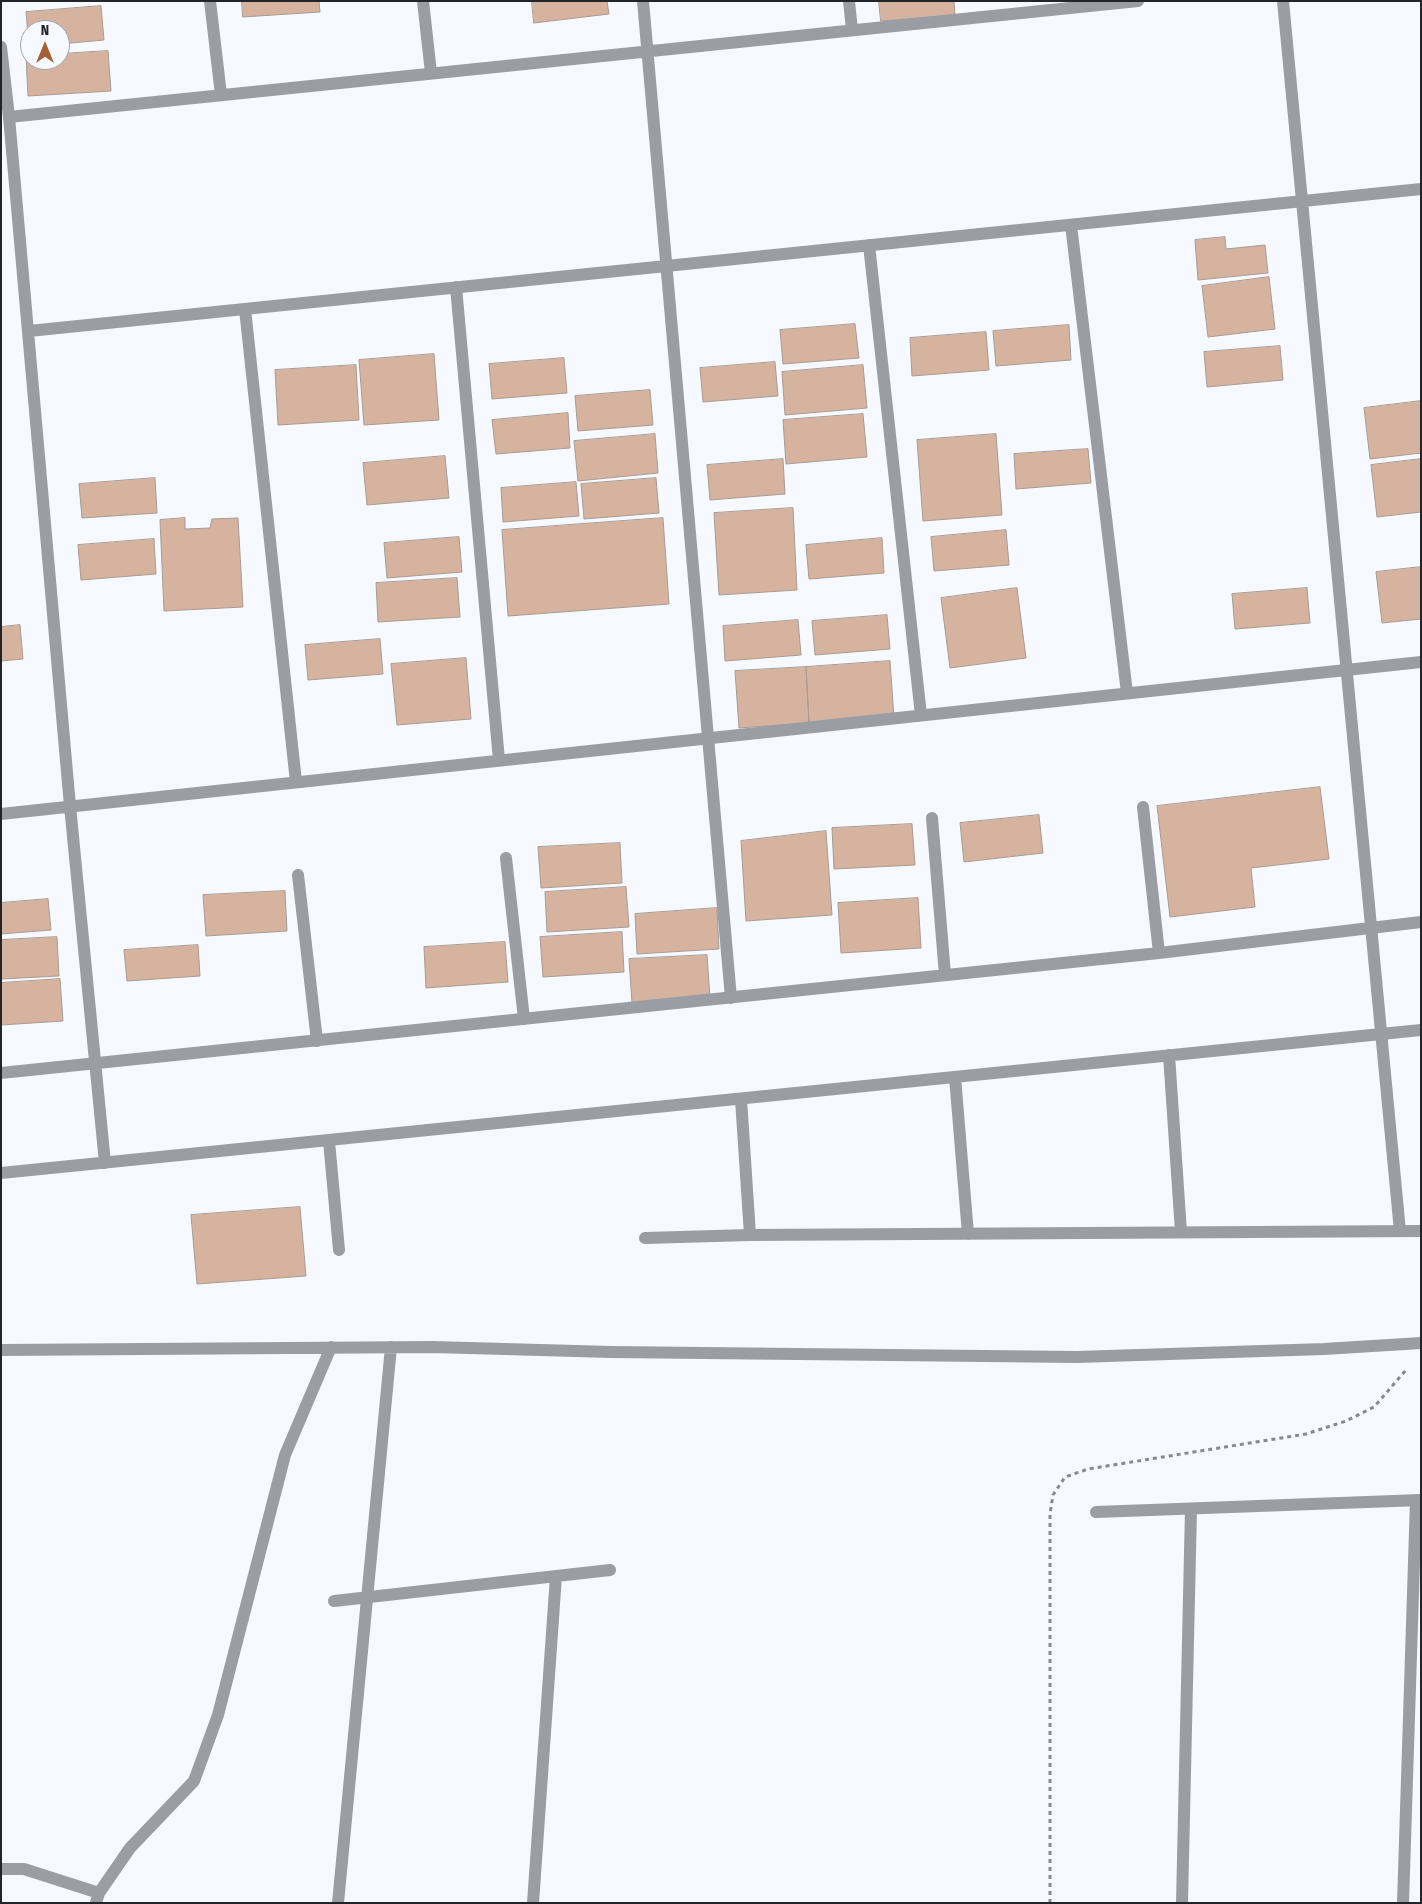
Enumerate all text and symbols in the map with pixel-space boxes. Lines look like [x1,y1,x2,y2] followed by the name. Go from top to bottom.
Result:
[20,20,70,70] north arrow
[41,22,49,39] text: N

